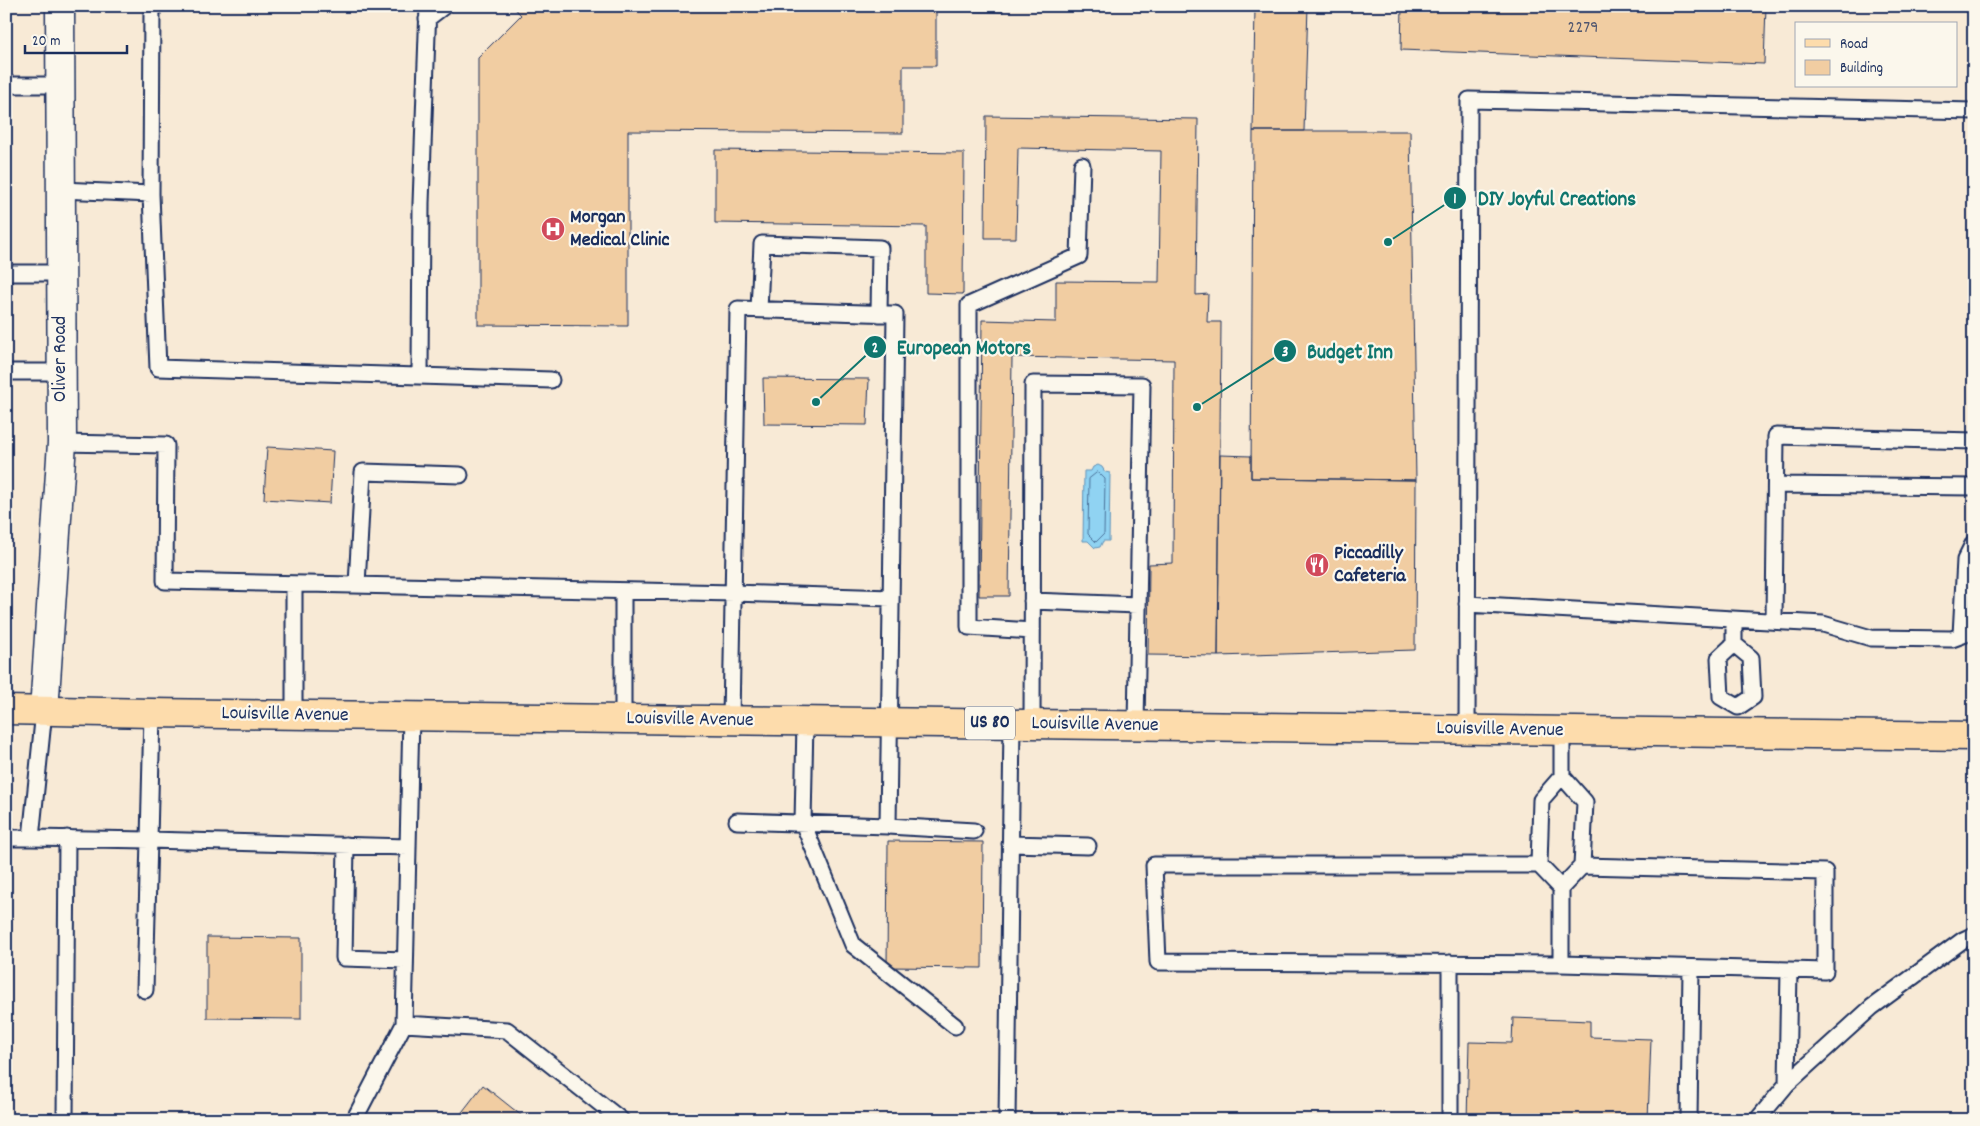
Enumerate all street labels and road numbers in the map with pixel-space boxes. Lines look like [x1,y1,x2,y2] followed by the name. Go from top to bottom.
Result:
[47,316,75,402] street label: Oliver Road
[221,700,349,730] street label: Louisville Avenue
[626,705,754,735] street label: Louisville Avenue
[965,706,1015,740] road number: US 80
[1031,710,1159,740] street label: Louisville Avenue
[1436,715,1564,745] street label: Louisville Avenue

